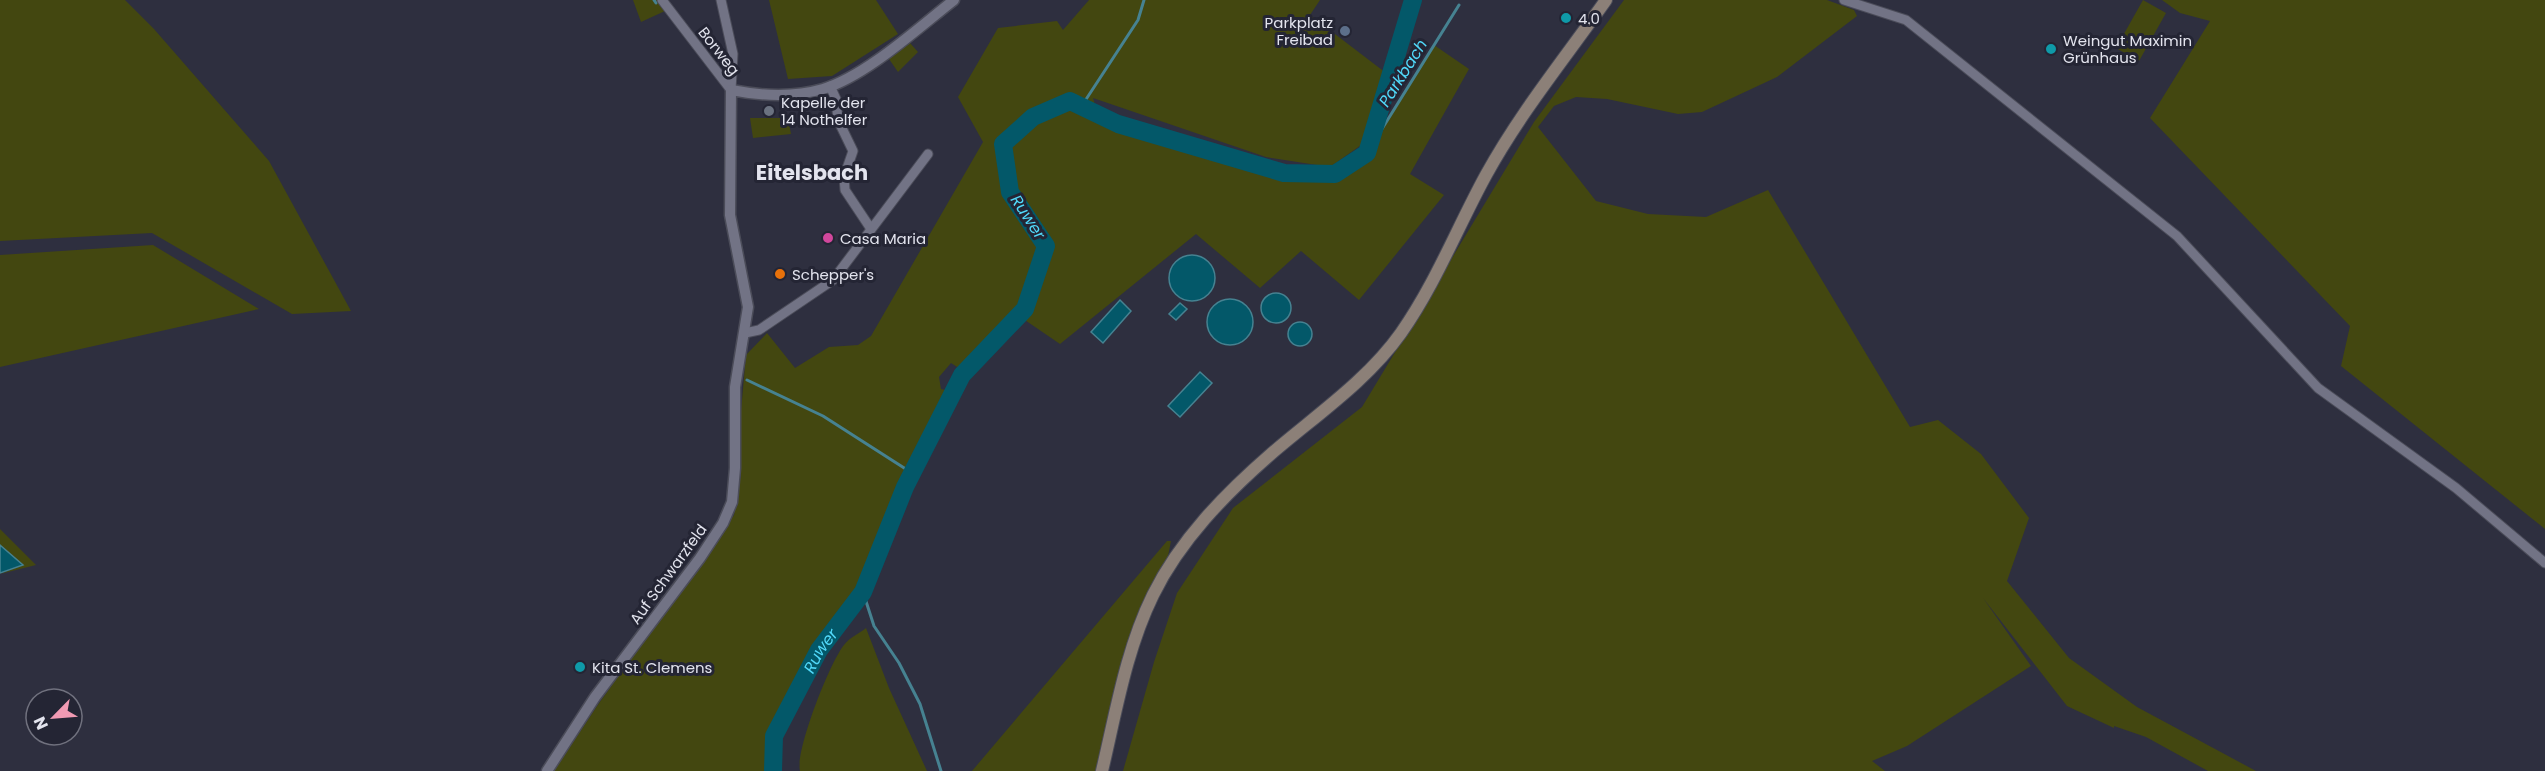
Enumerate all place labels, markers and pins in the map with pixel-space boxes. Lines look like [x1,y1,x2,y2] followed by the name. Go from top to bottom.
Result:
[1578,8,1600,29] place label: 4.0
[1559,11,1573,25] marker: 4.0
[1265,12,1333,50] place label: Parkplatz Freibad
[1338,24,1352,38] marker: Parkplatz Freibad
[2063,30,2192,68] place label: Weingut Maximin Grünhaus
[2044,42,2058,56] marker: Weingut Maximin Grünhaus
[781,92,868,130] place label: Kapelle der 14 Nothelfer
[762,104,776,118] marker: Kapelle der 14 Nothelfer
[840,228,926,249] place label: Casa Maria
[821,231,835,245] marker: Casa Maria
[792,264,874,285] place label: Schepper's
[773,267,787,281] marker: Schepper's
[592,657,713,678] place label: Kita St. Clemens
[573,660,587,674] marker: Kita St. Clemens

